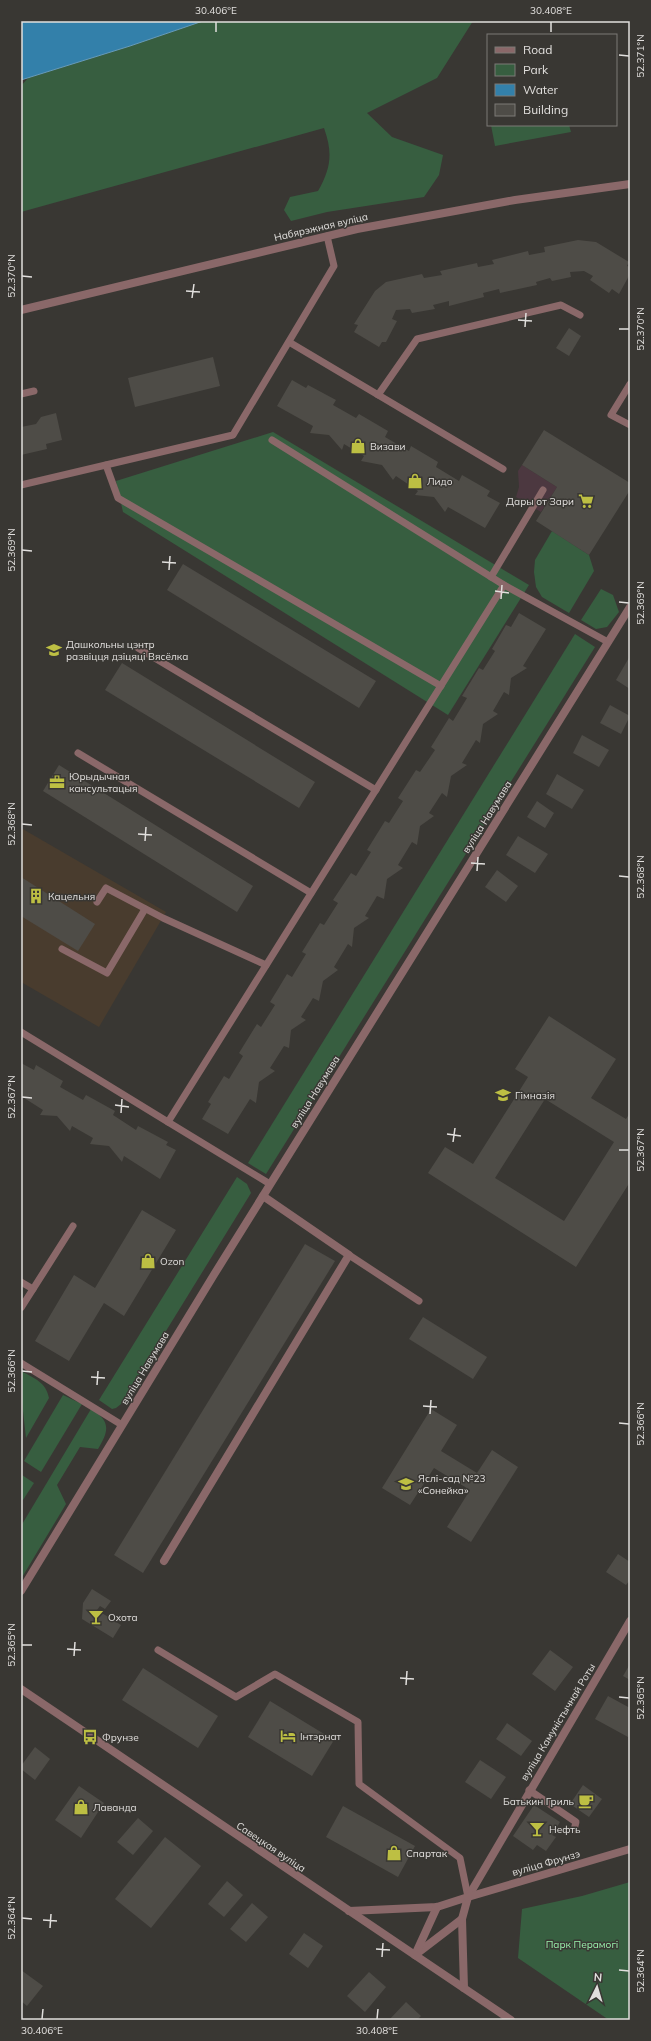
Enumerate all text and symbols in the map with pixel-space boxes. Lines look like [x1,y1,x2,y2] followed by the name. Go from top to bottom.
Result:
[195,4,237,17] text: 30.406°E
[530,4,572,17] text: 30.408°E
[487,34,617,126] legend
[634,34,647,78] text: 52.371°N
[523,42,552,57] text: Road
[523,62,549,77] text: Park
[523,82,559,97] text: Water
[523,102,568,117] text: Building
[273,210,369,244] street label: Набярэжная вуліца
[5,254,18,298] text: 52.370°N
[634,307,647,351] text: 52.370°N
[349,437,367,455] shop icon: Визави
[370,440,406,453] place label: Визави
[406,472,424,490] shop icon: Лидо
[427,475,453,488] place label: Лидо
[577,492,595,510] supermarket icon: Дары от Зари
[506,495,574,508] place label: Дары от Зари
[5,528,18,572] text: 52.369°N
[634,581,647,625] text: 52.369°N
[66,638,188,663] place label: Дашкольны цэнтр развіцця дзіцяці Вясёлка
[45,641,63,659] school or university icon: Дашкольны цэнтр развіцця дзіцяці Вясёлка
[69,770,137,795] place label: Юрыдычная кансультацыя
[48,773,66,791] office icon: Юрыдычная кансультацыя
[459,778,515,856] street label: вуліца Навумава
[5,802,18,846] text: 52.368°N
[634,855,647,899] text: 52.368°N
[27,887,45,905] building icon: Кацельня
[48,890,95,903] place label: Кацельня
[287,1053,343,1131] street label: вуліца Навумава
[5,1075,18,1119] text: 52.367°N
[494,1086,512,1104] school or university icon: Гімназія
[515,1089,555,1102] place label: Гімназія
[634,1128,647,1172] text: 52.367°N
[139,1252,157,1270] shop icon: Ozon
[160,1255,185,1268] place label: Ozon
[118,1329,172,1407] street label: вуліца Навумава
[5,1349,18,1393] text: 52.366°N
[634,1402,647,1446] text: 52.366°N
[418,1472,485,1497] place label: Яслі-сад №23 «Сонейка»
[397,1475,415,1493] school or university icon: Яслі-сад №23 «Сонейка»
[87,1608,105,1626] bar icon: Охота
[108,1611,138,1624] place label: Охота
[5,1623,18,1667] text: 52.365°N
[518,1661,598,1783] street label: вуліца Камуністычнай Роты
[634,1676,647,1720] text: 52.365°N
[279,1727,297,1745] hotel icon: Інтэрнат
[81,1728,99,1746] bus stop icon: Фрунзе
[300,1730,341,1743] place label: Інтэрнат
[102,1731,139,1744] place label: Фрунзе
[577,1792,595,1810] cafe icon: Батькин Гриль
[503,1795,575,1808] place label: Батькин Гриль
[72,1798,90,1816] shop icon: Лаванда
[93,1801,137,1814] place label: Лаванда
[234,1819,308,1875] street label: Савецкая вуліца
[528,1820,546,1838] bar icon: Нефть
[549,1823,581,1836] place label: Нефть
[385,1844,403,1862] shop icon: Спартак
[406,1847,448,1860] place label: Спартак
[510,1847,582,1879] street label: вуліца Фрунзэ
[5,1896,18,1940] text: 52.364°N
[546,1938,618,1951] park label: Парк Перамогі
[634,1949,647,1993] text: 52.364°N
[577,1967,617,2007] north arrow
[593,1970,603,1984] text: N
[21,2024,63,2037] text: 30.406°E
[356,2024,398,2037] text: 30.408°E

